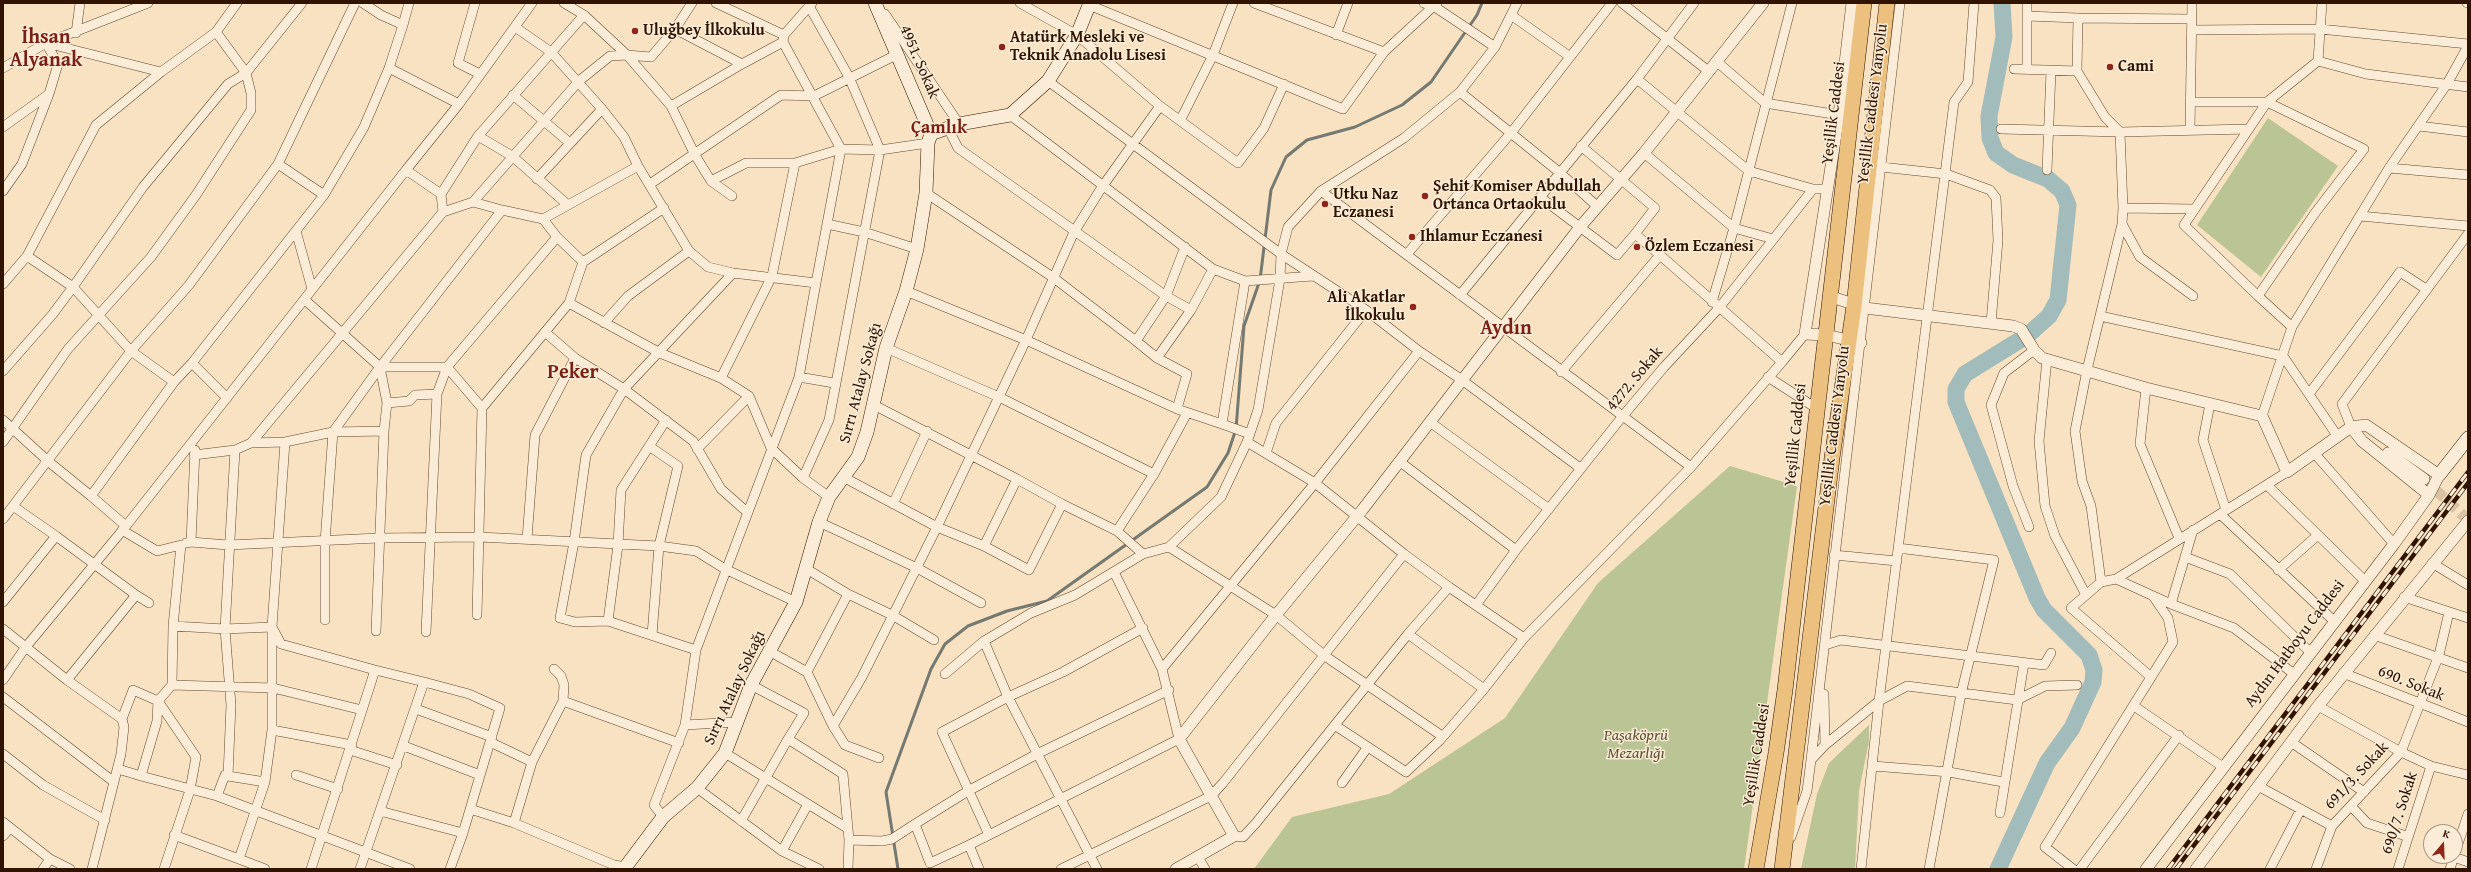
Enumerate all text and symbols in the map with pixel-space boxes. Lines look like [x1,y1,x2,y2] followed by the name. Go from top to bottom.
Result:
[643,21,765,41] place label: Uluğbey İlkokulu
[895,22,943,102] street label: 4951. Sokak
[1854,23,1892,185] street label: Yeşillik Caddesi Yanyolu
[10,26,82,73] district label: İhsan Alyanak
[630,26,640,36] marker: Uluğbey İlkokulu
[1010,28,1166,66] place label: Atatürk Mesleki ve Teknik Anadolu Lisesi
[997,42,1007,52] marker: Atatürk Mesleki ve Teknik Anadolu Lisesi
[2118,57,2154,77] place label: Cami
[1818,60,1850,166] street label: Yeşillik Caddesi
[2105,62,2115,72] marker: Cami
[911,117,967,139] district label: Çamlık
[1433,177,1601,215] place label: Şehit Komiser Abdullah Ortanca Ortaokulu
[1333,185,1398,223] place label: Utku Naz Eczanesi
[1420,191,1430,201] marker: Şehit Komiser Abdullah Ortanca Ortaokulu
[1320,199,1330,209] marker: Utku Naz Eczanesi
[1420,227,1543,247] place label: Ihlamur Eczanesi
[1407,232,1417,242] marker: Ihlamur Eczanesi
[1645,237,1754,257] place label: Özlem Eczanesi
[1632,242,1642,252] marker: Özlem Eczanesi
[1327,288,1405,326] place label: Ali Akatlar İlkokulu
[1408,302,1418,312] marker: Ali Akatlar İlkokulu
[1480,317,1532,341] district label: Aydın
[836,321,886,445] street label: Sırrı Atalay Sokağı
[1603,343,1667,415] street label: 4272. Sokak
[1816,345,1854,507] street label: Yeşillik Caddesi Yanyolu
[547,361,599,385] district label: Peker
[1781,382,1811,488] street label: Yeşillik Caddesi
[2241,577,2349,711] street label: Aydın Hatboyu Caddesi
[700,628,770,748] street label: Sırrı Atalay Sokağı
[2375,662,2447,706] street label: 690. Sokak
[1739,702,1775,808] street label: Yeşillik Caddesi
[1604,726,1668,764] park label: Paşaköprü Mezarlığı
[2321,738,2393,814] street label: 691/3. Sokak
[2378,769,2422,857] street label: 690/7. Sokak
[2423,824,2463,864] north arrow
[2441,825,2452,842] text: K

